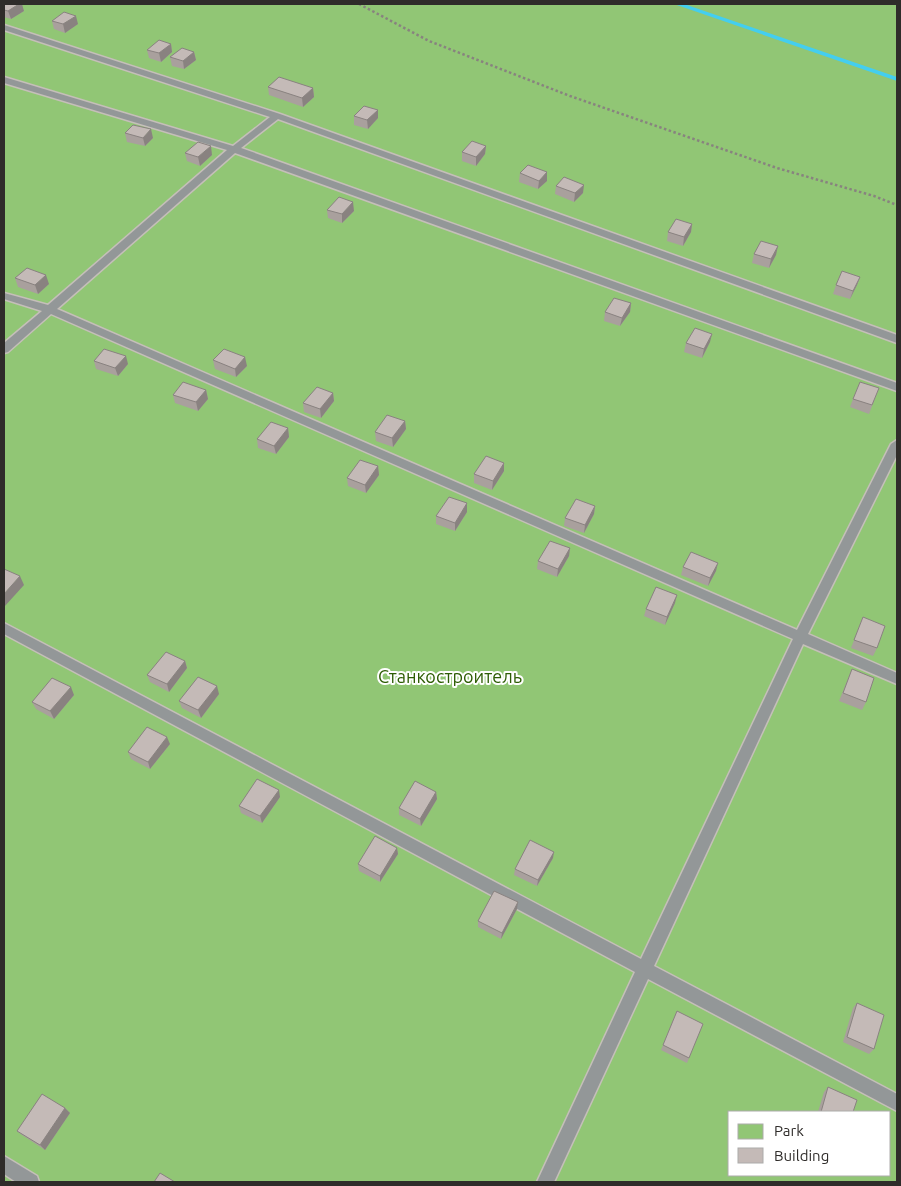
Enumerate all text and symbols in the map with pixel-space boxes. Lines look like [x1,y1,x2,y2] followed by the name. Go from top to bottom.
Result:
[378,666,522,686] park label: Станкостроитель
[728,1111,891,1176] legend
[774,1122,804,1139] text: Park
[774,1147,829,1164] text: Building

